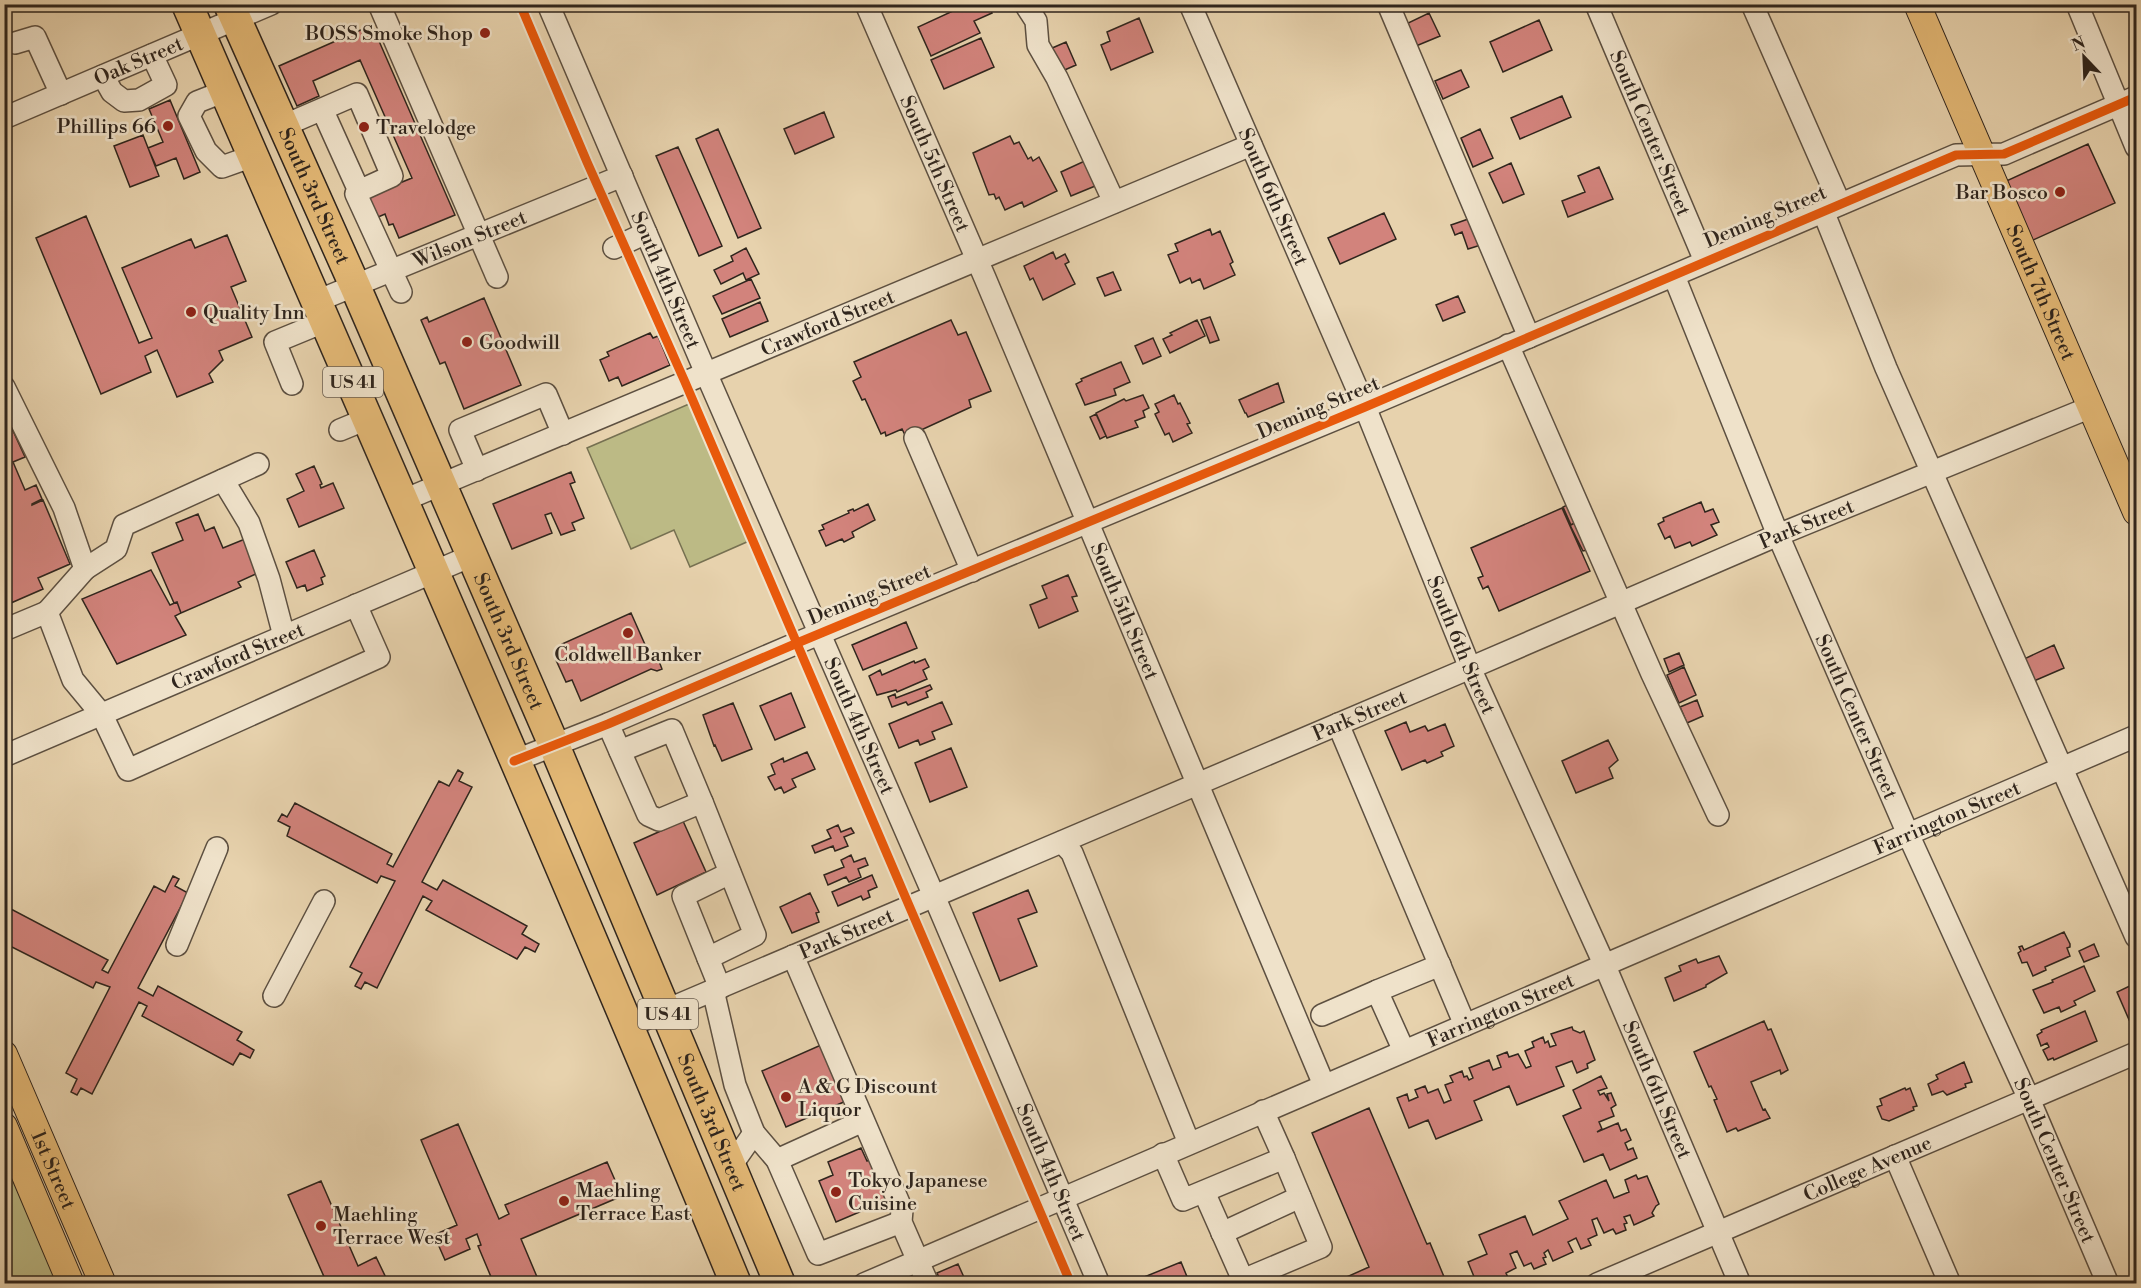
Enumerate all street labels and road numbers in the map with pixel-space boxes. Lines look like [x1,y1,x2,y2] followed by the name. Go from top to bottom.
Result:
[90,32,187,92] street label: Oak Street
[1603,47,1695,220] street label: South Center Street
[893,92,975,236] street label: South 5th Street
[272,124,355,269] street label: South 3rd Street
[1231,125,1313,270] street label: South 6th Street
[1701,180,1831,254] street label: Deming Street
[409,205,531,275] street label: Wilson Street
[624,208,705,353] street label: South 4th Street
[2000,221,2080,365] street label: South 7th Street
[757,285,898,363] street label: Crawford Street
[323,367,383,397] road number: US 41
[1254,371,1384,445] street label: Deming Street
[1756,494,1858,556] street label: Park Street
[1084,539,1163,684] street label: South 5th Street
[804,559,935,631] street label: Deming Street
[467,569,548,714] street label: South 3rd Street
[1420,573,1500,718] street label: South 6th Street
[168,618,309,697] street label: Crawford Street
[1809,631,1902,803] street label: South Center Street
[817,654,899,799] street label: South 4th Street
[1309,685,1411,748] street label: Park Street
[1870,776,2025,862] street label: Farrington Street
[796,904,898,966] street label: Park Street
[1424,969,1578,1054] street label: Farrington Street
[638,999,698,1029] road number: US 41
[1616,1017,1696,1163] street label: South 6th Street
[671,1050,751,1195] street label: South 3rd Street
[2007,1074,2100,1247] street label: South Center Street
[1010,1100,1090,1245] street label: South 4th Street
[25,1127,80,1213] street label: 1st Street
[1800,1131,1936,1208] street label: College Avenue

